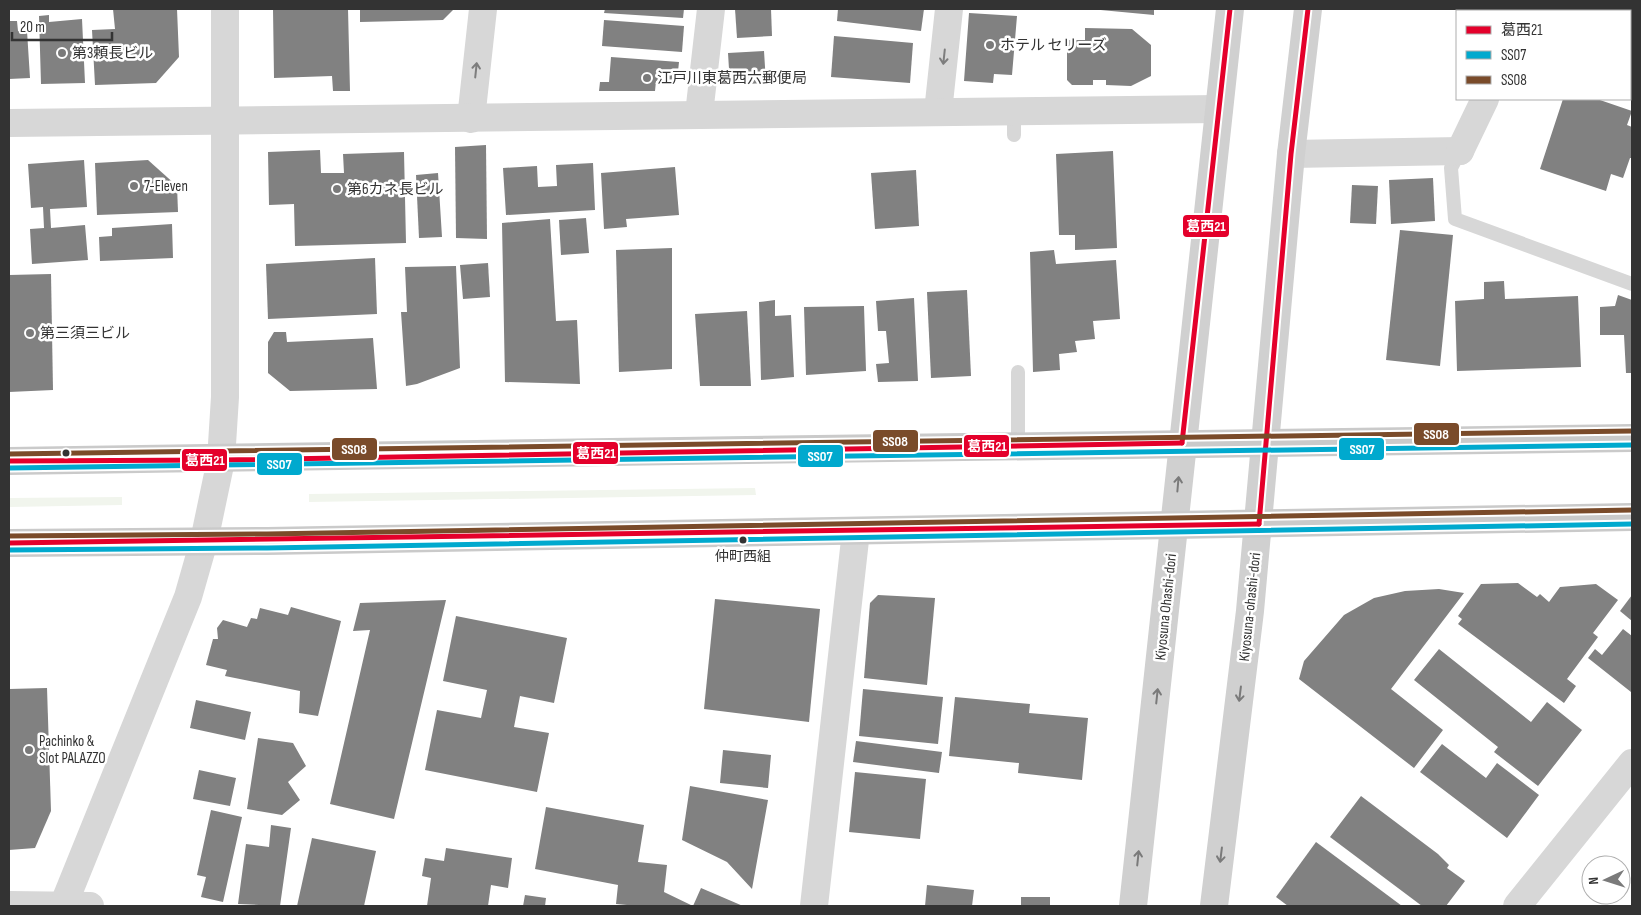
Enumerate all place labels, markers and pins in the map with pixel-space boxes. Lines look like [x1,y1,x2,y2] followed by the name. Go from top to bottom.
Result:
[1000,36,1107,55] place label: ホテル セリーズ
[984,39,996,51] marker: ホテル セリーズ
[72,44,153,63] place label: 第3頼長ビル
[56,47,68,59] marker: 第3頼長ビル
[657,69,807,88] place label: 江戸川東葛西六郵便局
[641,72,653,84] marker: 江戸川東葛西六郵便局
[144,177,188,196] place label: 7-Eleven
[128,180,140,192] marker: 7-Eleven
[347,180,444,199] place label: 第6カネ長ビル
[331,183,343,195] marker: 第6カネ長ビル
[40,324,130,343] place label: 第三須三ビル
[24,327,36,339] marker: 第三須三ビル
[61,448,71,458] unlabelled marker
[738,535,748,545] marker: 仲町西組
[715,548,771,565] place label: 仲町西組
[39,732,106,768] place label: Pachinko & Slot PALAZZO
[23,744,35,756] marker: Pachinko & Slot PALAZZO

